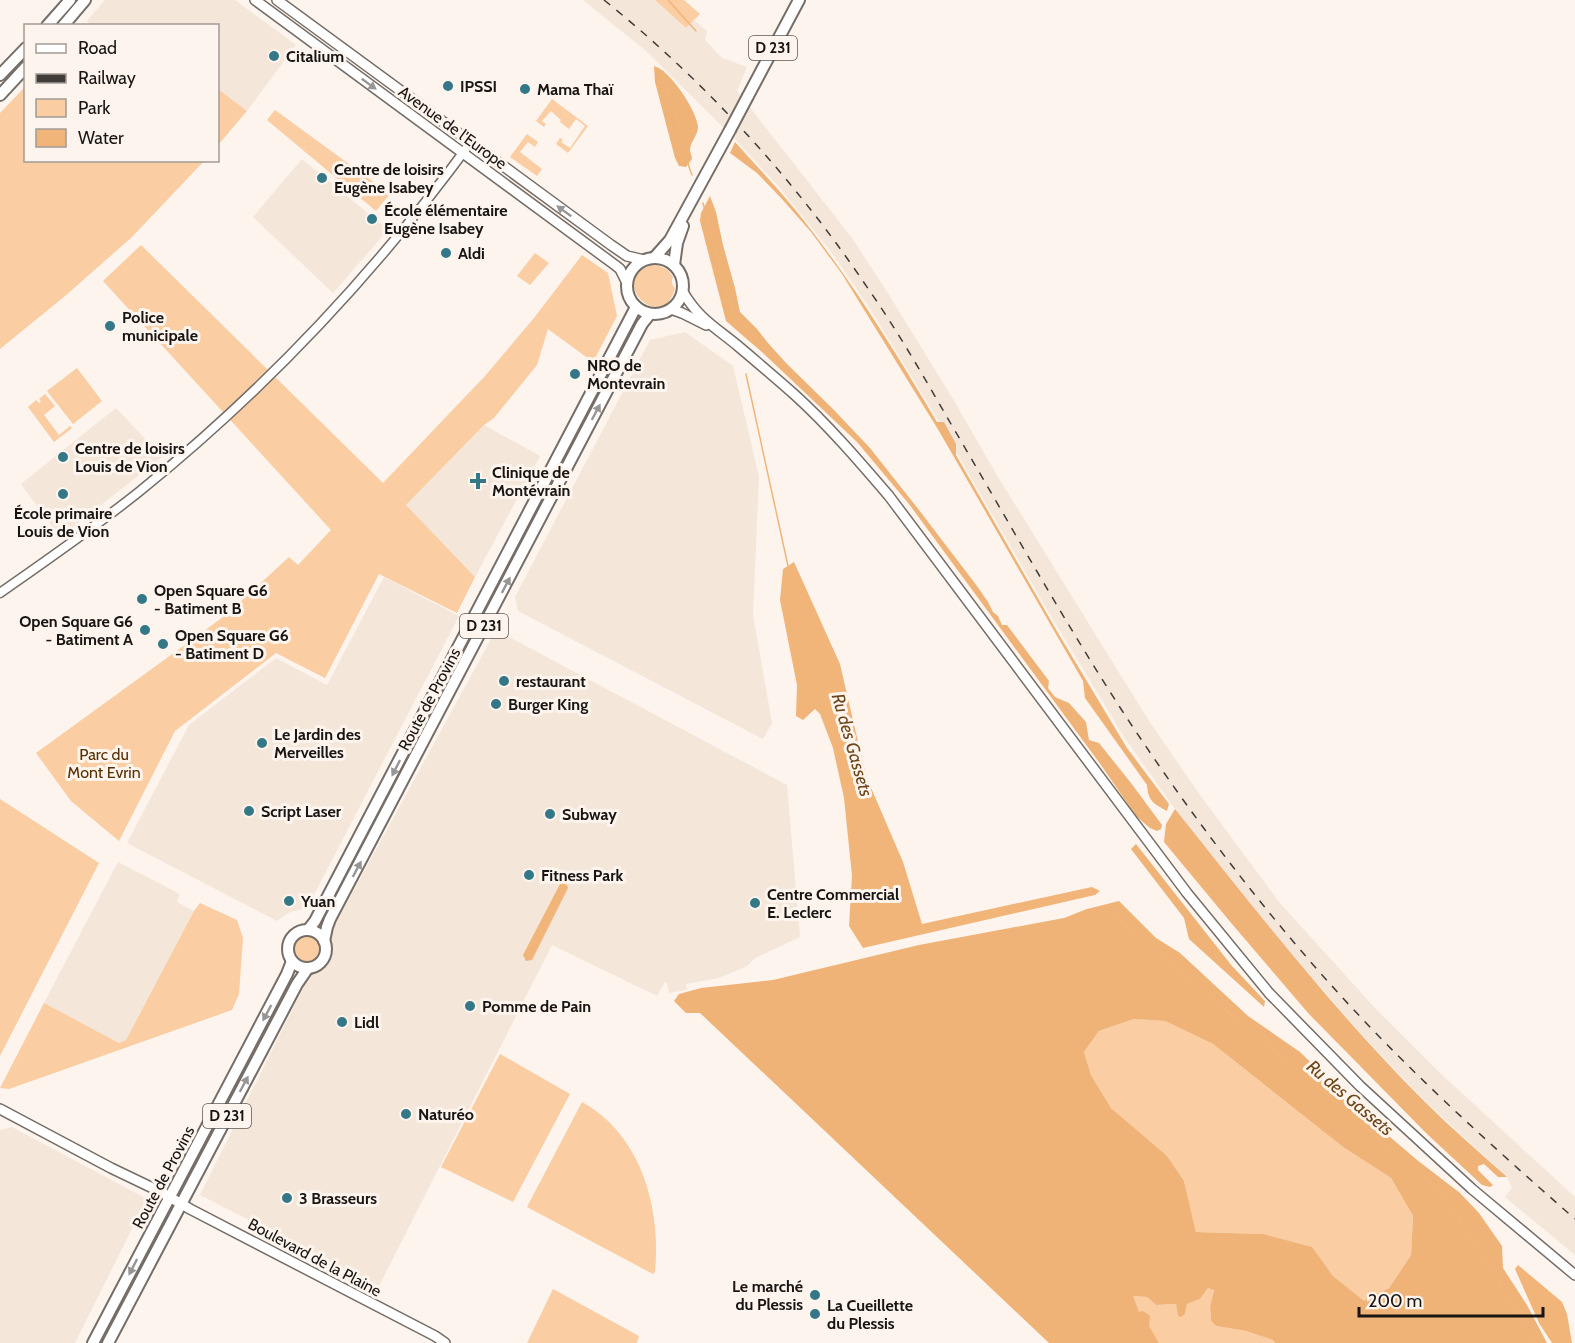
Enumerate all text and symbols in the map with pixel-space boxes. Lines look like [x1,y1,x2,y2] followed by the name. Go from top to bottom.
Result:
[24,24,219,162] legend
[749,36,797,60] road number: D 231
[78,37,117,59] text: Road
[286,47,344,66] place label: Citalium
[267,49,281,63] marker: Citalium
[78,67,136,89] text: Railway
[460,77,497,96] place label: IPSSI
[362,78,377,90] one-way arrow
[441,79,455,93] marker: IPSSI
[537,80,614,99] place label: Mama Thaï
[395,82,511,173] street label: Avenue de l'Europe
[518,82,532,96] marker: Mama Thaï
[78,97,111,119] text: Park
[78,127,124,149] text: Water
[334,160,444,197] place label: Centre de loisirs Eugène Isabey
[315,171,329,185] marker: Centre de loisirs Eugène Isabey
[384,201,507,238] place label: École élémentaire Eugène Isabey
[557,205,572,217] one-way arrow
[365,212,379,226] marker: École élémentaire Eugène Isabey
[458,244,485,263] place label: Aldi
[439,246,453,260] marker: Aldi
[122,308,198,345] place label: Police municipale
[103,319,117,333] marker: Police municipale
[587,356,665,393] place label: NRO de Montevrain
[568,367,582,381] marker: NRO de Montevrain
[591,403,601,420] one-way arrow
[75,439,185,476] place label: Centre de loisirs Louis de Vion
[56,450,70,464] marker: Centre de loisirs Louis de Vion
[492,463,570,500] place label: Clinique de Montévrain
[469,472,487,490] marker: Clinique de Montévrain
[56,487,70,501] marker: École primaire Louis de Vion
[14,504,112,541] place label: École primaire Louis de Vion
[501,576,511,593] one-way arrow
[154,581,268,618] place label: Open Square G6 - Batiment B
[135,592,149,606] marker: Open Square G6 - Batiment B
[19,612,133,649] place label: Open Square G6 - Batiment A
[460,614,508,638] road number: D 231
[138,623,152,637] marker: Open Square G6 - Batiment A
[175,626,289,663] place label: Open Square G6 - Batiment D
[156,637,170,651] marker: Open Square G6 - Batiment D
[394,644,465,754] street label: Route de Provins
[516,672,586,691] place label: restaurant
[497,674,511,688] marker: restaurant
[827,691,877,799] water label: Ru des Gassets
[508,695,588,714] place label: Burger King
[489,697,503,711] marker: Burger King
[274,725,361,762] place label: Le Jardin des Merveilles
[255,736,269,750] marker: Le Jardin des Merveilles
[67,745,141,782] park label: Parc du Mont Evrin
[391,760,401,777] one-way arrow
[261,802,342,821] place label: Script Laser
[242,804,256,818] marker: Script Laser
[562,805,617,824] place label: Subway
[543,807,557,821] marker: Subway
[352,860,362,877] one-way arrow
[541,866,623,885] place label: Fitness Park
[522,868,536,882] marker: Fitness Park
[767,885,899,922] place label: Centre Commercial E. Leclerc
[300,892,335,911] place label: Yuan
[282,894,296,908] marker: Yuan
[748,896,762,910] marker: Centre Commercial E. Leclerc
[482,997,591,1016] place label: Pomme de Pain
[463,999,477,1013] marker: Pomme de Pain
[262,1005,272,1022] one-way arrow
[354,1013,379,1032] place label: Lidl
[335,1015,349,1029] marker: Lidl
[1302,1055,1398,1141] water label: Ru des Gassets
[239,1075,249,1092] one-way arrow
[203,1104,251,1128] road number: D 231
[418,1105,474,1124] place label: Naturéo
[399,1107,413,1121] marker: Naturéo
[128,1122,199,1232] street label: Route de Provins
[299,1189,377,1208] place label: 3 Brasseurs
[280,1191,294,1205] marker: 3 Brasseurs
[245,1214,385,1301] street label: Boulevard de la Plaine
[128,1259,138,1276] one-way arrow
[732,1277,803,1314] place label: Le marché du Plessis
[1359,1280,1544,1318] scale bar
[808,1288,822,1302] marker: Le marché du Plessis
[1368,1290,1422,1312] text: 200 m
[827,1296,913,1333] place label: La Cueillette du Plessis
[808,1307,822,1321] marker: La Cueillette du Plessis

